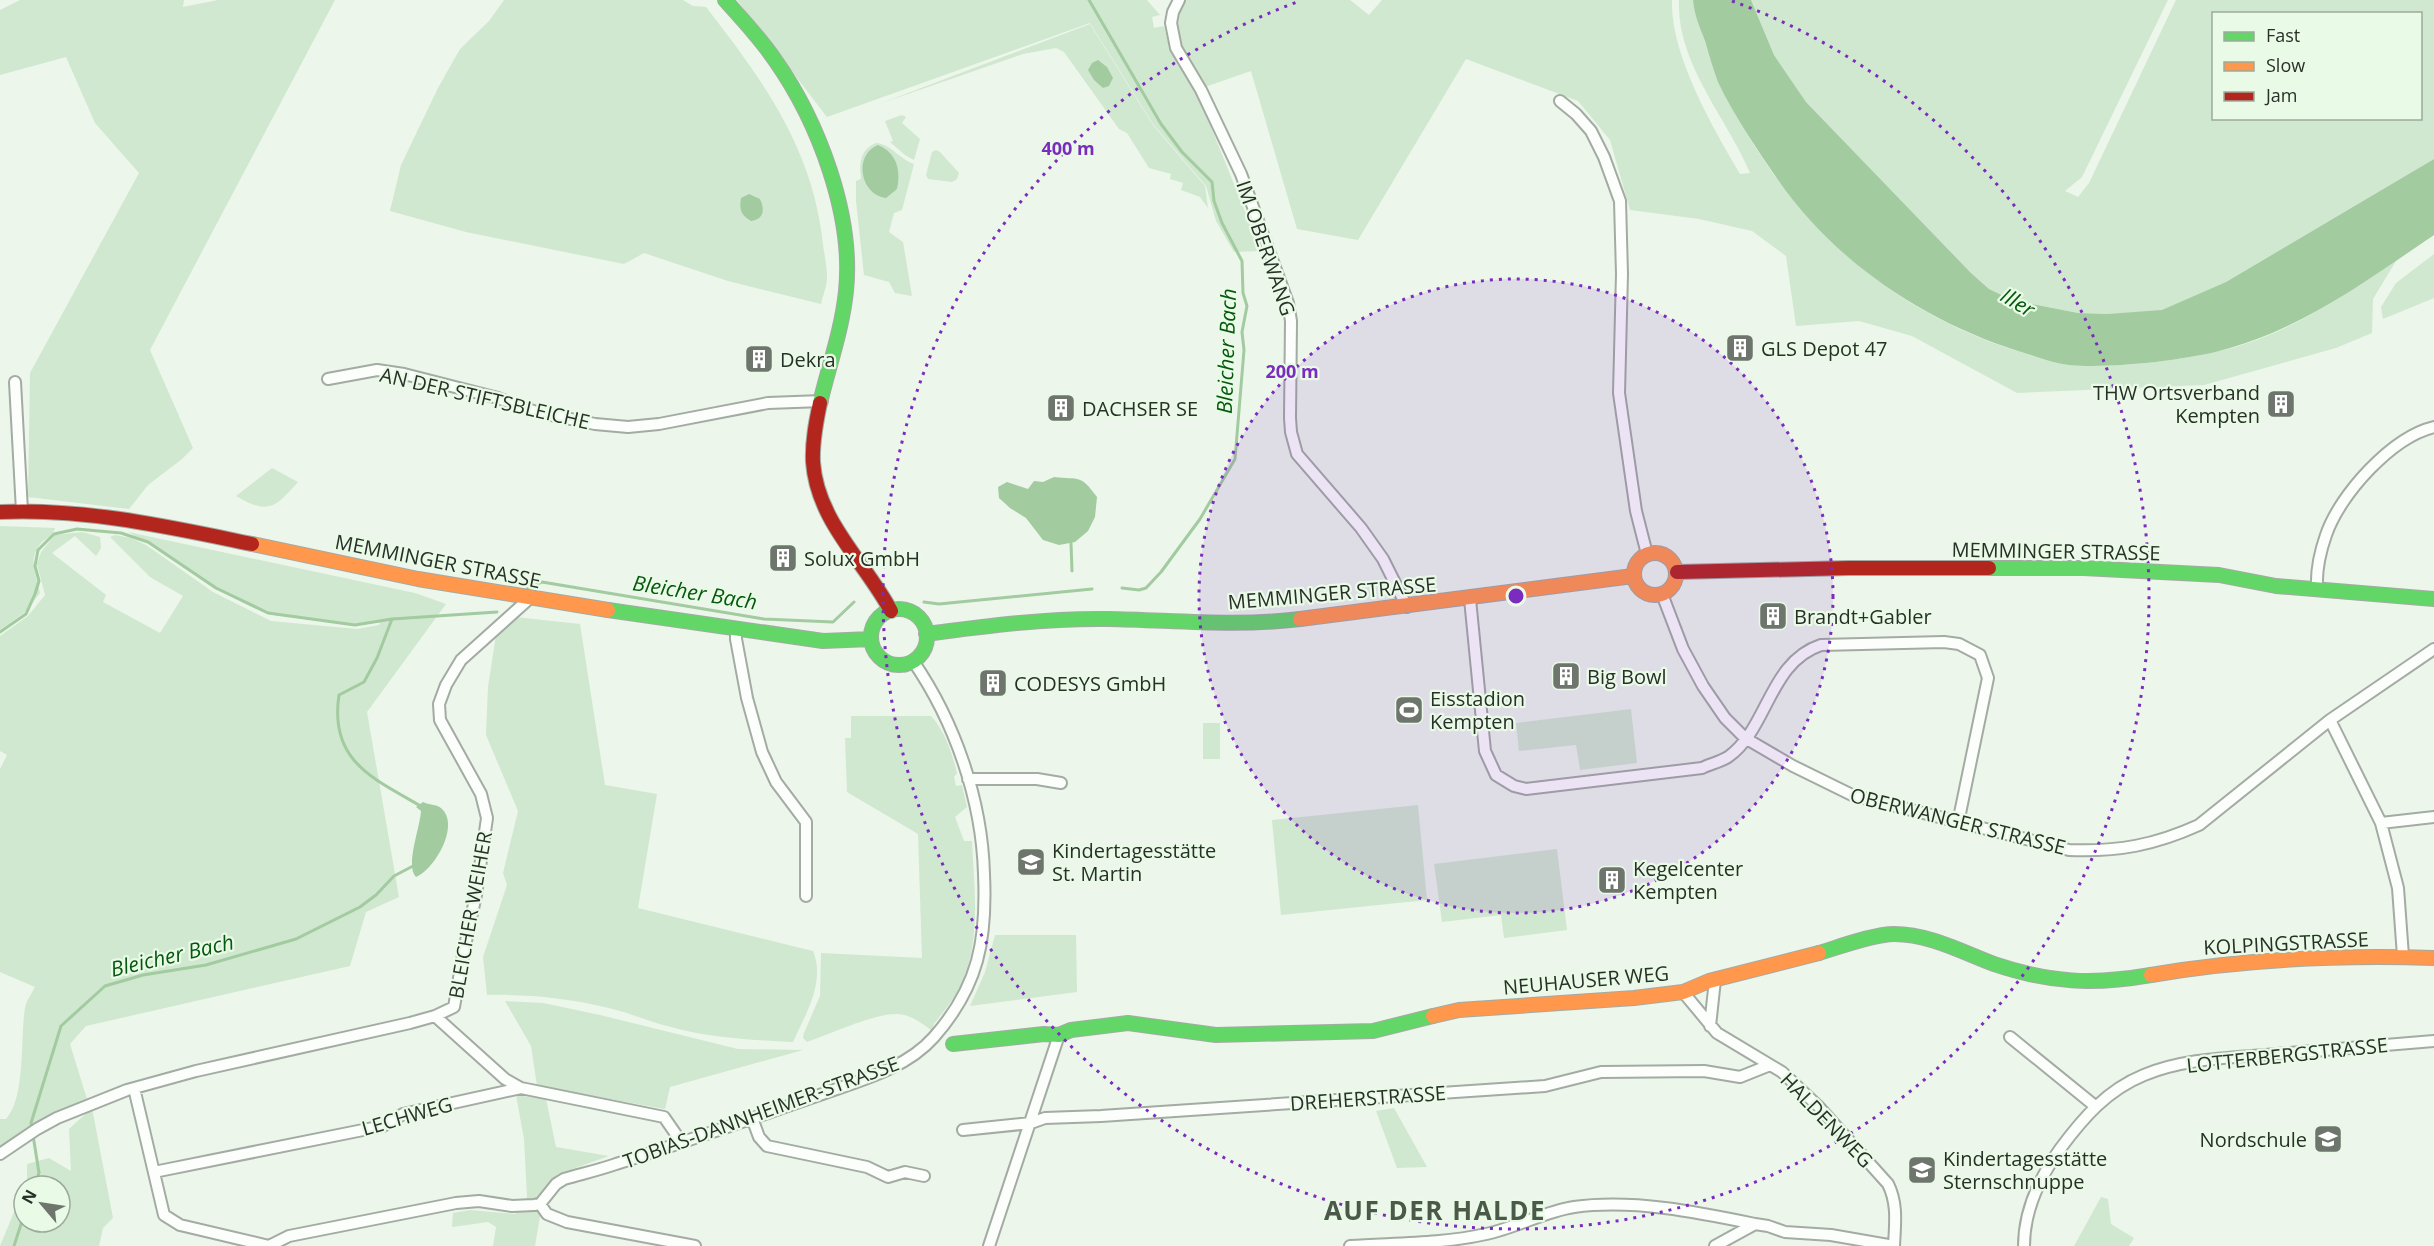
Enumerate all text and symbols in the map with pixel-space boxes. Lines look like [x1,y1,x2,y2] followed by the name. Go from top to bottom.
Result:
[2212,12,2422,120] legend
[2266,23,2300,47] text: Fast
[2266,53,2305,77] text: Slow
[2264,83,2298,107] text: Jam
[1041,136,1095,160] text: 400 m
[1230,177,1302,319] street label: IM OBERWANG
[1996,281,2041,323] water label: Iller
[1210,288,1242,414] water label: Bleicher Bach
[1724,332,1756,364] building icon: GLS Depot 47
[1761,335,1887,362] place label: GLS Depot 47
[743,343,775,375] building icon: Dekra
[780,346,836,373] place label: Dekra
[1265,359,1319,383] text: 200 m
[377,361,593,435] street label: AN DER STIFTSBLEICHE
[2093,379,2260,429] place label: THW Ortsverband Kempten
[2265,388,2297,420] building icon: THW Ortsverband Kempten
[1045,392,1077,424] building icon: DACHSER SE
[1082,395,1198,422] place label: DACHSER SE
[333,528,543,594] street label: MEMMINGER STRASSE
[1951,536,2161,566] street label: MEMMINGER STRASSE
[767,542,799,574] building icon: Solux GmbH
[804,545,920,572] place label: Solux GmbH
[631,568,759,616] water label: Bleicher Bach
[1227,570,1437,616] street label: MEMMINGER STRASSE
[1506,586,1526,606] centre of rings
[1757,600,1789,632] building icon: Brandt+Gabler
[1794,603,1932,630] place label: Brandt+Gabler
[1550,660,1582,692] building icon: Big Bowl
[1587,663,1667,690] place label: Big Bowl
[977,667,1009,699] building icon: CODESYS GmbH
[1014,670,1166,697] place label: CODESYS GmbH
[1430,685,1525,735] place label: Eisstadion Kempten
[1393,694,1425,726] sports icon: Eisstadion Kempten
[1847,781,2069,861] street label: OBERWANGER STRASSE
[442,829,498,1001] street label: BLEICHER WEIHER
[1052,837,1216,887] place label: Kindertagesstätte St. Martin
[1015,846,1047,878] school or university icon: Kindertagesstätte St. Martin
[1633,855,1743,905] place label: Kegelcenter Kempten
[1596,864,1628,896] building icon: Kegelcenter Kempten
[2203,925,2369,961] street label: KOLPINGSTRASSE
[108,927,236,983] water label: Bleicher Bach
[1502,959,1670,1001] street label: NEUHAUSER WEG
[2185,1031,2389,1079] street label: LOTTERBERGSTRASSE
[619,1049,903,1175] street label: TOBIAS-DANNHEIMER-STRASSE
[1775,1067,1879,1173] street label: HALDENWEG
[1289,1079,1447,1117] street label: DREHERSTRASSE
[359,1090,455,1142] street label: LECHWEG
[2312,1123,2344,1155] school or university icon: Nordschule
[2200,1126,2307,1153] place label: Nordschule
[1943,1145,2107,1195] place label: Kindertagesstätte Sternschnuppe
[1906,1154,1938,1186] school or university icon: Kindertagesstätte Sternschnuppe
[12,1174,72,1234] north arrow
[16,1186,42,1208] text: N
[1324,1192,1546,1228] district label: AUF DER HALDE

